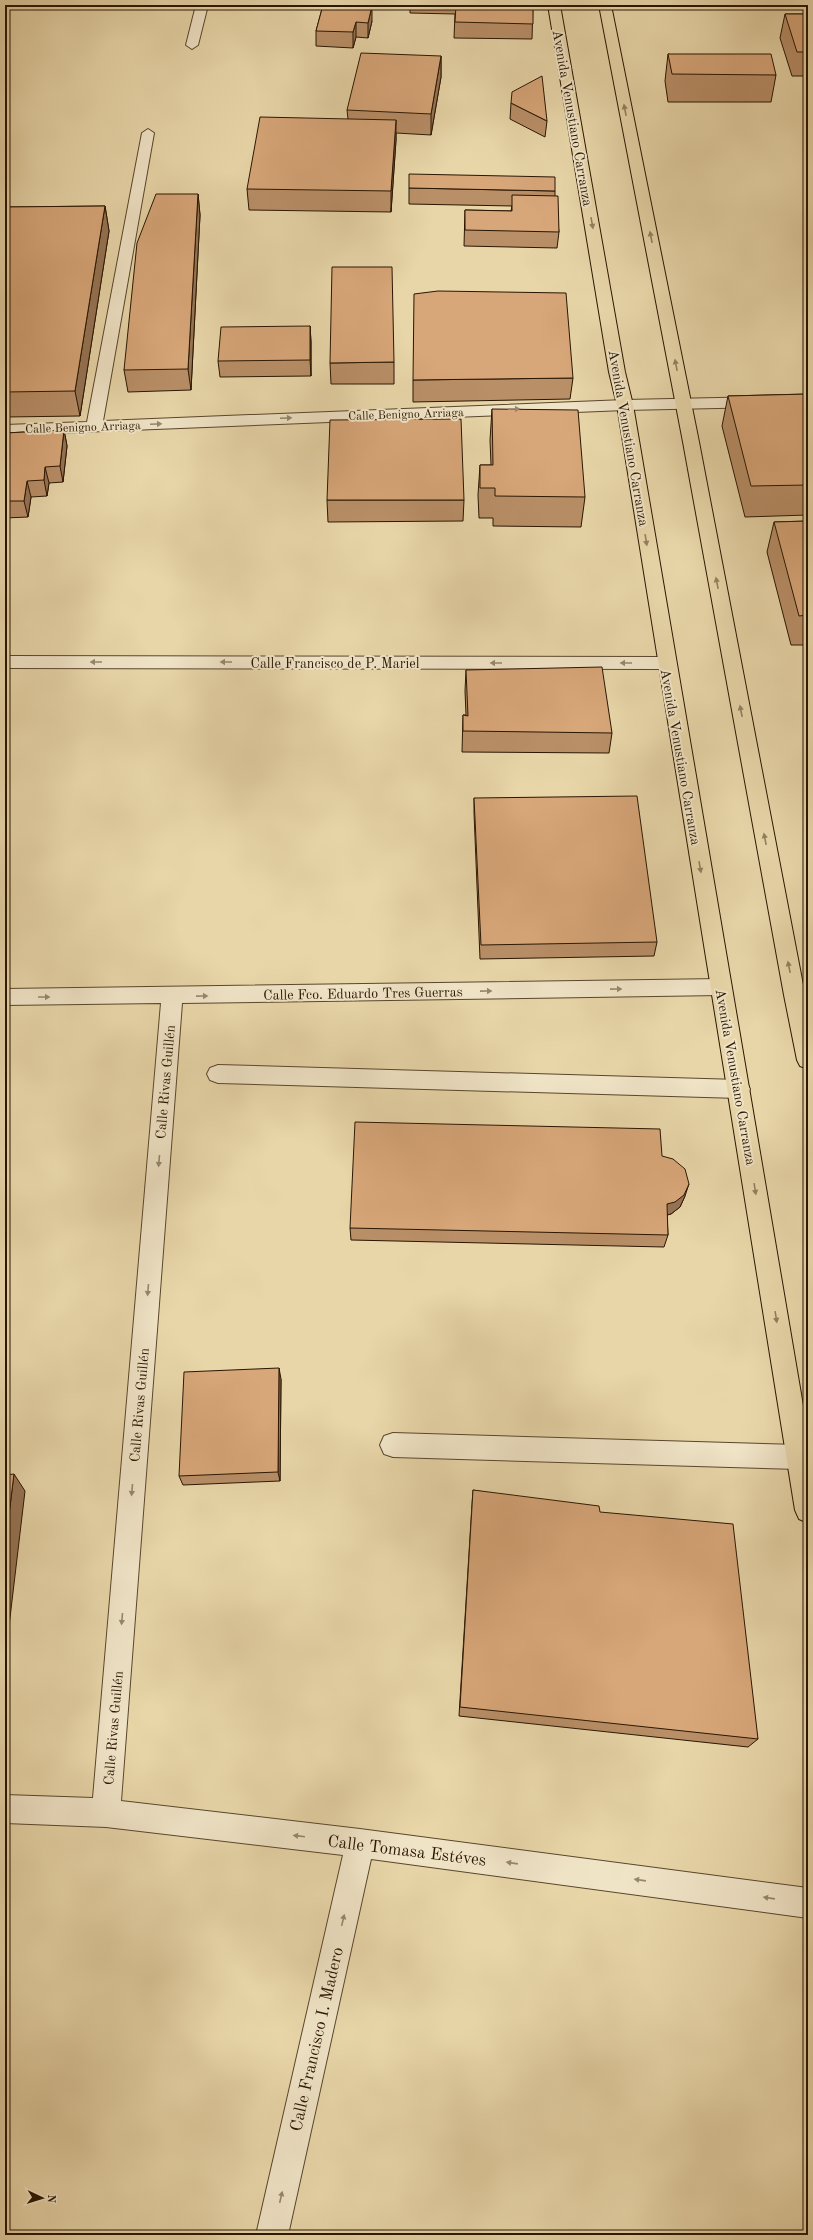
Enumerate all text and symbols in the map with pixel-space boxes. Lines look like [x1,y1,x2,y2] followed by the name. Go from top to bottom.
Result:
[550,29,594,208] street label: Avenida Venustiano Carranza
[622,104,628,116] one-way arrow
[589,217,595,229] one-way arrow
[647,231,653,244] one-way arrow
[606,349,650,528] street label: Avenida Venustiano Carranza
[672,359,678,371] one-way arrow
[508,406,521,412] one-way arrow
[348,407,464,423] street label: Calle Benigno Arriaga
[280,415,292,422] one-way arrow
[25,420,141,436] street label: Calle Benigno Arriaga
[150,421,163,427] one-way arrow
[643,534,649,546] one-way arrow
[714,577,720,590] one-way arrow
[251,657,420,671] street label: Calle Francisco de P. Mariel
[89,659,102,665] one-way arrow
[219,659,232,665] one-way arrow
[489,660,502,666] one-way arrow
[619,660,632,666] one-way arrow
[658,668,702,847] street label: Avenida Venustiano Carranza
[738,705,744,717] one-way arrow
[762,833,768,845] one-way arrow
[697,861,703,873] one-way arrow
[785,961,791,973] one-way arrow
[263,985,463,1003] street label: Calle Fco. Eduardo Tres Guerras
[610,985,622,992] one-way arrow
[480,988,493,994] one-way arrow
[713,988,757,1167] street label: Avenida Venustiano Carranza
[196,993,209,999] one-way arrow
[38,994,51,1000] one-way arrow
[154,1024,178,1140] street label: Calle Rivas Guillén
[155,1155,162,1167] one-way arrow
[752,1183,758,1195] one-way arrow
[145,1284,152,1296] one-way arrow
[773,1311,779,1323] one-way arrow
[128,1347,152,1463] street label: Calle Rivas Guillén
[129,1484,136,1496] one-way arrow
[119,1613,125,1625] one-way arrow
[102,1670,126,1786] street label: Calle Rivas Guillén
[293,1833,305,1839] one-way arrow
[327,1833,487,1870] street label: Calle Tomasa Estéves
[506,1860,518,1866] one-way arrow
[634,1877,647,1884] one-way arrow
[763,1895,775,1901] one-way arrow
[340,1914,346,1926] one-way arrow
[288,1946,347,2133] street label: Calle Francisco I. Madero
[22,2178,62,2218] north arrow
[278,2191,284,2203] one-way arrow
[45,2194,56,2204] text: N

